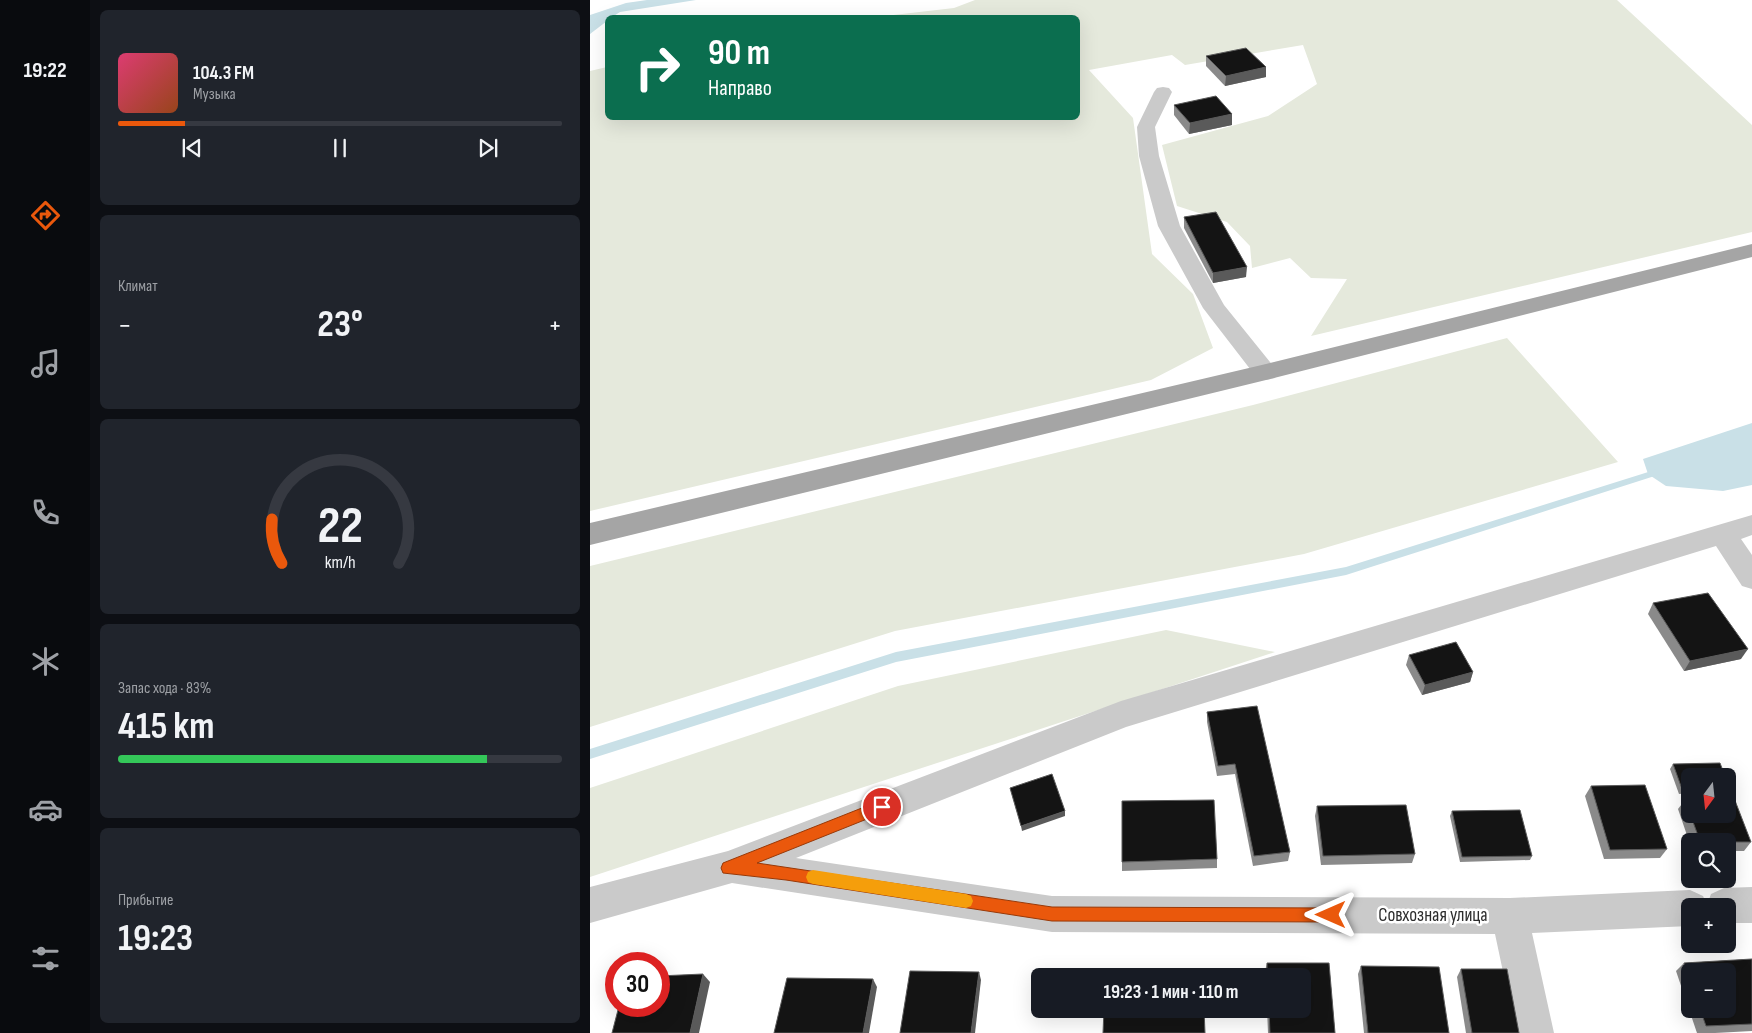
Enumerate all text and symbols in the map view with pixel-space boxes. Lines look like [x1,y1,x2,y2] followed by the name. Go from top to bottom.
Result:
[708,32,770,75] text: 90 m
[625,35,690,100] icon: right
[23,57,67,84] text: 19:22
[193,62,254,85] text: 104.3 FM
[708,75,772,102] text: Направо
[193,85,236,104] text: Музыка
[178,134,206,162] icon: previous
[326,134,354,162] icon: pause
[474,134,502,162] icon: next
[28,198,63,233] icon: directions
[118,277,158,296] text: Климат
[317,302,363,347] text: 23°
[118,309,132,342] text: −
[548,309,562,342] text: +
[28,346,63,381] icon: music
[28,495,63,530] icon: phone
[317,495,363,558] text: 22
[325,552,355,573] text: km/h
[28,644,63,679] icon: climate
[118,679,211,698] text: Запас хода · 83%
[118,704,215,749] text: 415 km
[1681,768,1736,822] north arrow
[1681,768,1736,1018] map controls
[861,786,903,828] pin
[28,792,63,827] icon: car
[868,793,896,821] icon: arrive
[1681,833,1736,888] button: search
[1304,888,1356,940] position arrow
[118,891,173,910] text: Прибытие
[1681,898,1736,953] button: +
[1378,904,1488,927] street label: Совхозная улица
[118,916,193,961] text: 19:23
[28,941,63,976] icon: filters
[605,952,670,1017] speed limit sign: 30
[1681,963,1736,1018] button: −
[1104,981,1238,1004] text: 19:23 · 1 мин · 110 m

